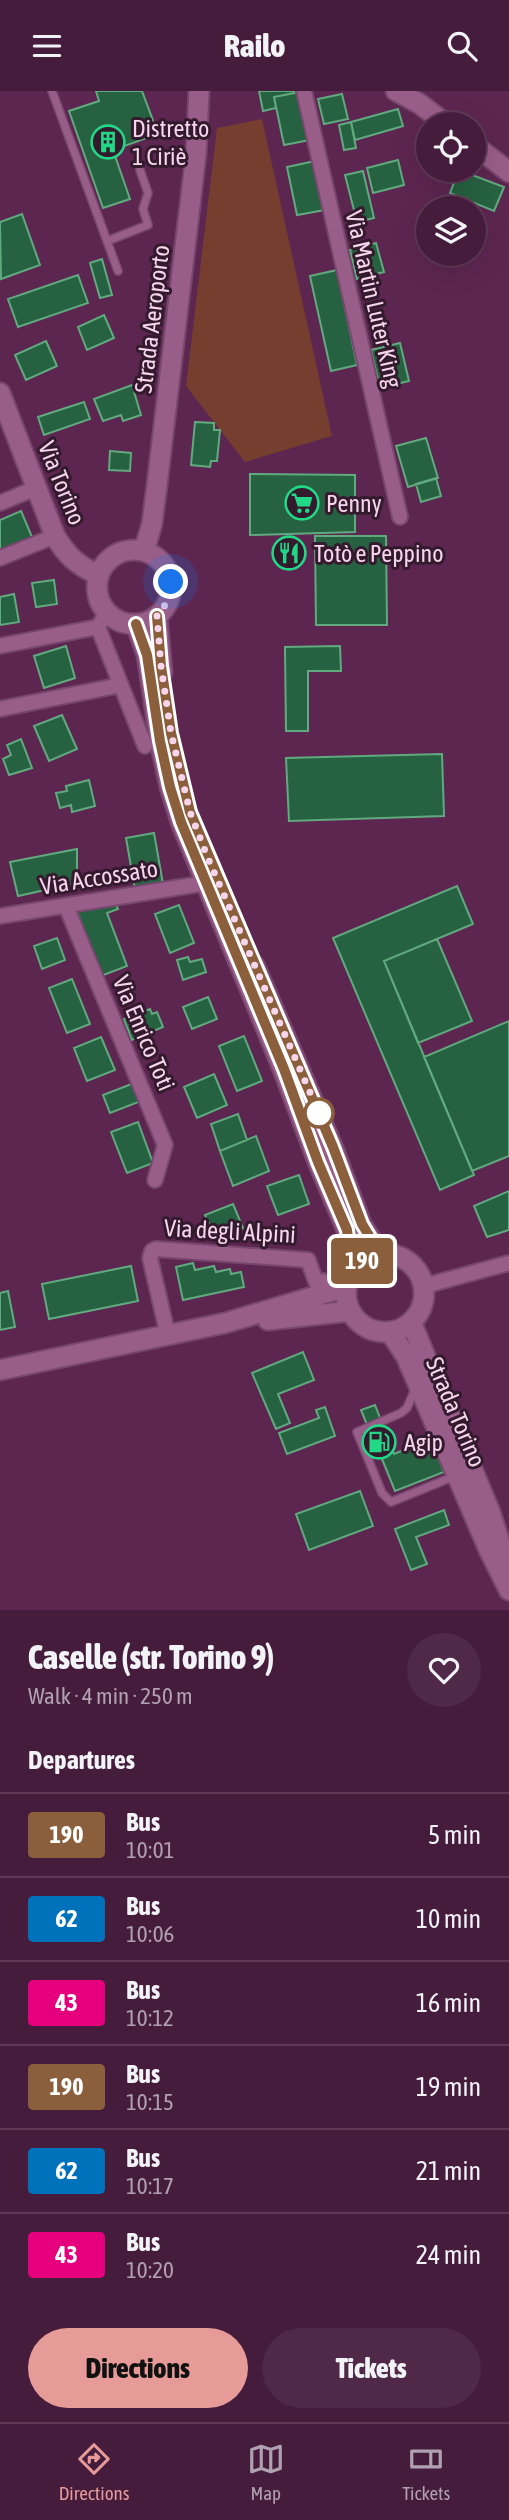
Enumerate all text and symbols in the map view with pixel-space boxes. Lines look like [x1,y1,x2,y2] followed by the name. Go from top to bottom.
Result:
[28,27,66,65] icon: menu
[224,27,285,64] text: Railo
[443,27,481,65] icon: search
[416,112,486,266] map controls
[416,112,486,182] button: locate
[132,115,209,170] place label: Distretto 1 Ciriè
[89,123,127,161] building icon: Distretto 1 Ciriè
[416,196,486,266] button: layers
[340,208,408,391] street label: Via Martin Luter King
[130,243,174,395] street label: Strada Aeroporto
[33,437,91,529] street label: Via Torino
[283,484,321,522] supermarket icon: Penny
[326,490,382,517] place label: Penny
[270,534,308,572] restaurant icon: Totò e Peppino
[314,540,443,567] place label: Totò e Peppino
[153,564,188,599] your location
[38,854,160,900] street label: Via Accossato
[108,971,180,1095] street label: Via Enrico Toti
[304,1098,334,1128] unlabelled marker
[164,1214,296,1248] street label: Via degli Alpini
[322,1238,402,1284] line badge: 190
[345,1247,379,1274] text: 190
[421,1353,491,1471] street label: Strada Torino
[360,1423,398,1461] fuel station icon: Agip
[404,1429,443,1456] place label: Agip
[407,1633,481,1707] button: heart
[28,1638,274,1676] text: Caselle (str. Torino 9)
[28,1683,192,1709] text: Walk · 4 min · 250 m
[28,1745,135,1775] text: Departures
[126,1807,160,1837] text: Bus
[428,1820,481,1850] text: 5 min
[50,1821,83,1848] text: 190
[126,1837,174,1863] text: 10:01
[126,1891,160,1921] text: Bus
[416,1904,481,1934] text: 10 min
[55,1905,78,1932] text: 62
[126,1921,174,1947] text: 10:06
[126,1975,160,2005] text: Bus
[416,1988,481,2018] text: 16 min
[55,1989,78,2016] text: 43
[126,2005,174,2031] text: 10:12
[126,2059,160,2089] text: Bus
[416,2072,481,2102] text: 19 min
[50,2073,83,2100] text: 190
[126,2089,174,2115] text: 10:15
[126,2143,160,2173] text: Bus
[416,2156,481,2186] text: 21 min
[55,2157,78,2184] text: 62
[126,2173,174,2199] text: 10:17
[126,2227,160,2257] text: Bus
[416,2240,481,2270] text: 24 min
[55,2241,78,2268] text: 43
[126,2257,174,2283] text: 10:20
[28,2328,248,2408] button: Directions
[262,2328,481,2408] button: Tickets
[59,2440,130,2504] tab: Directions
[247,2440,285,2504] tab: Map
[402,2440,450,2504] tab: Tickets

